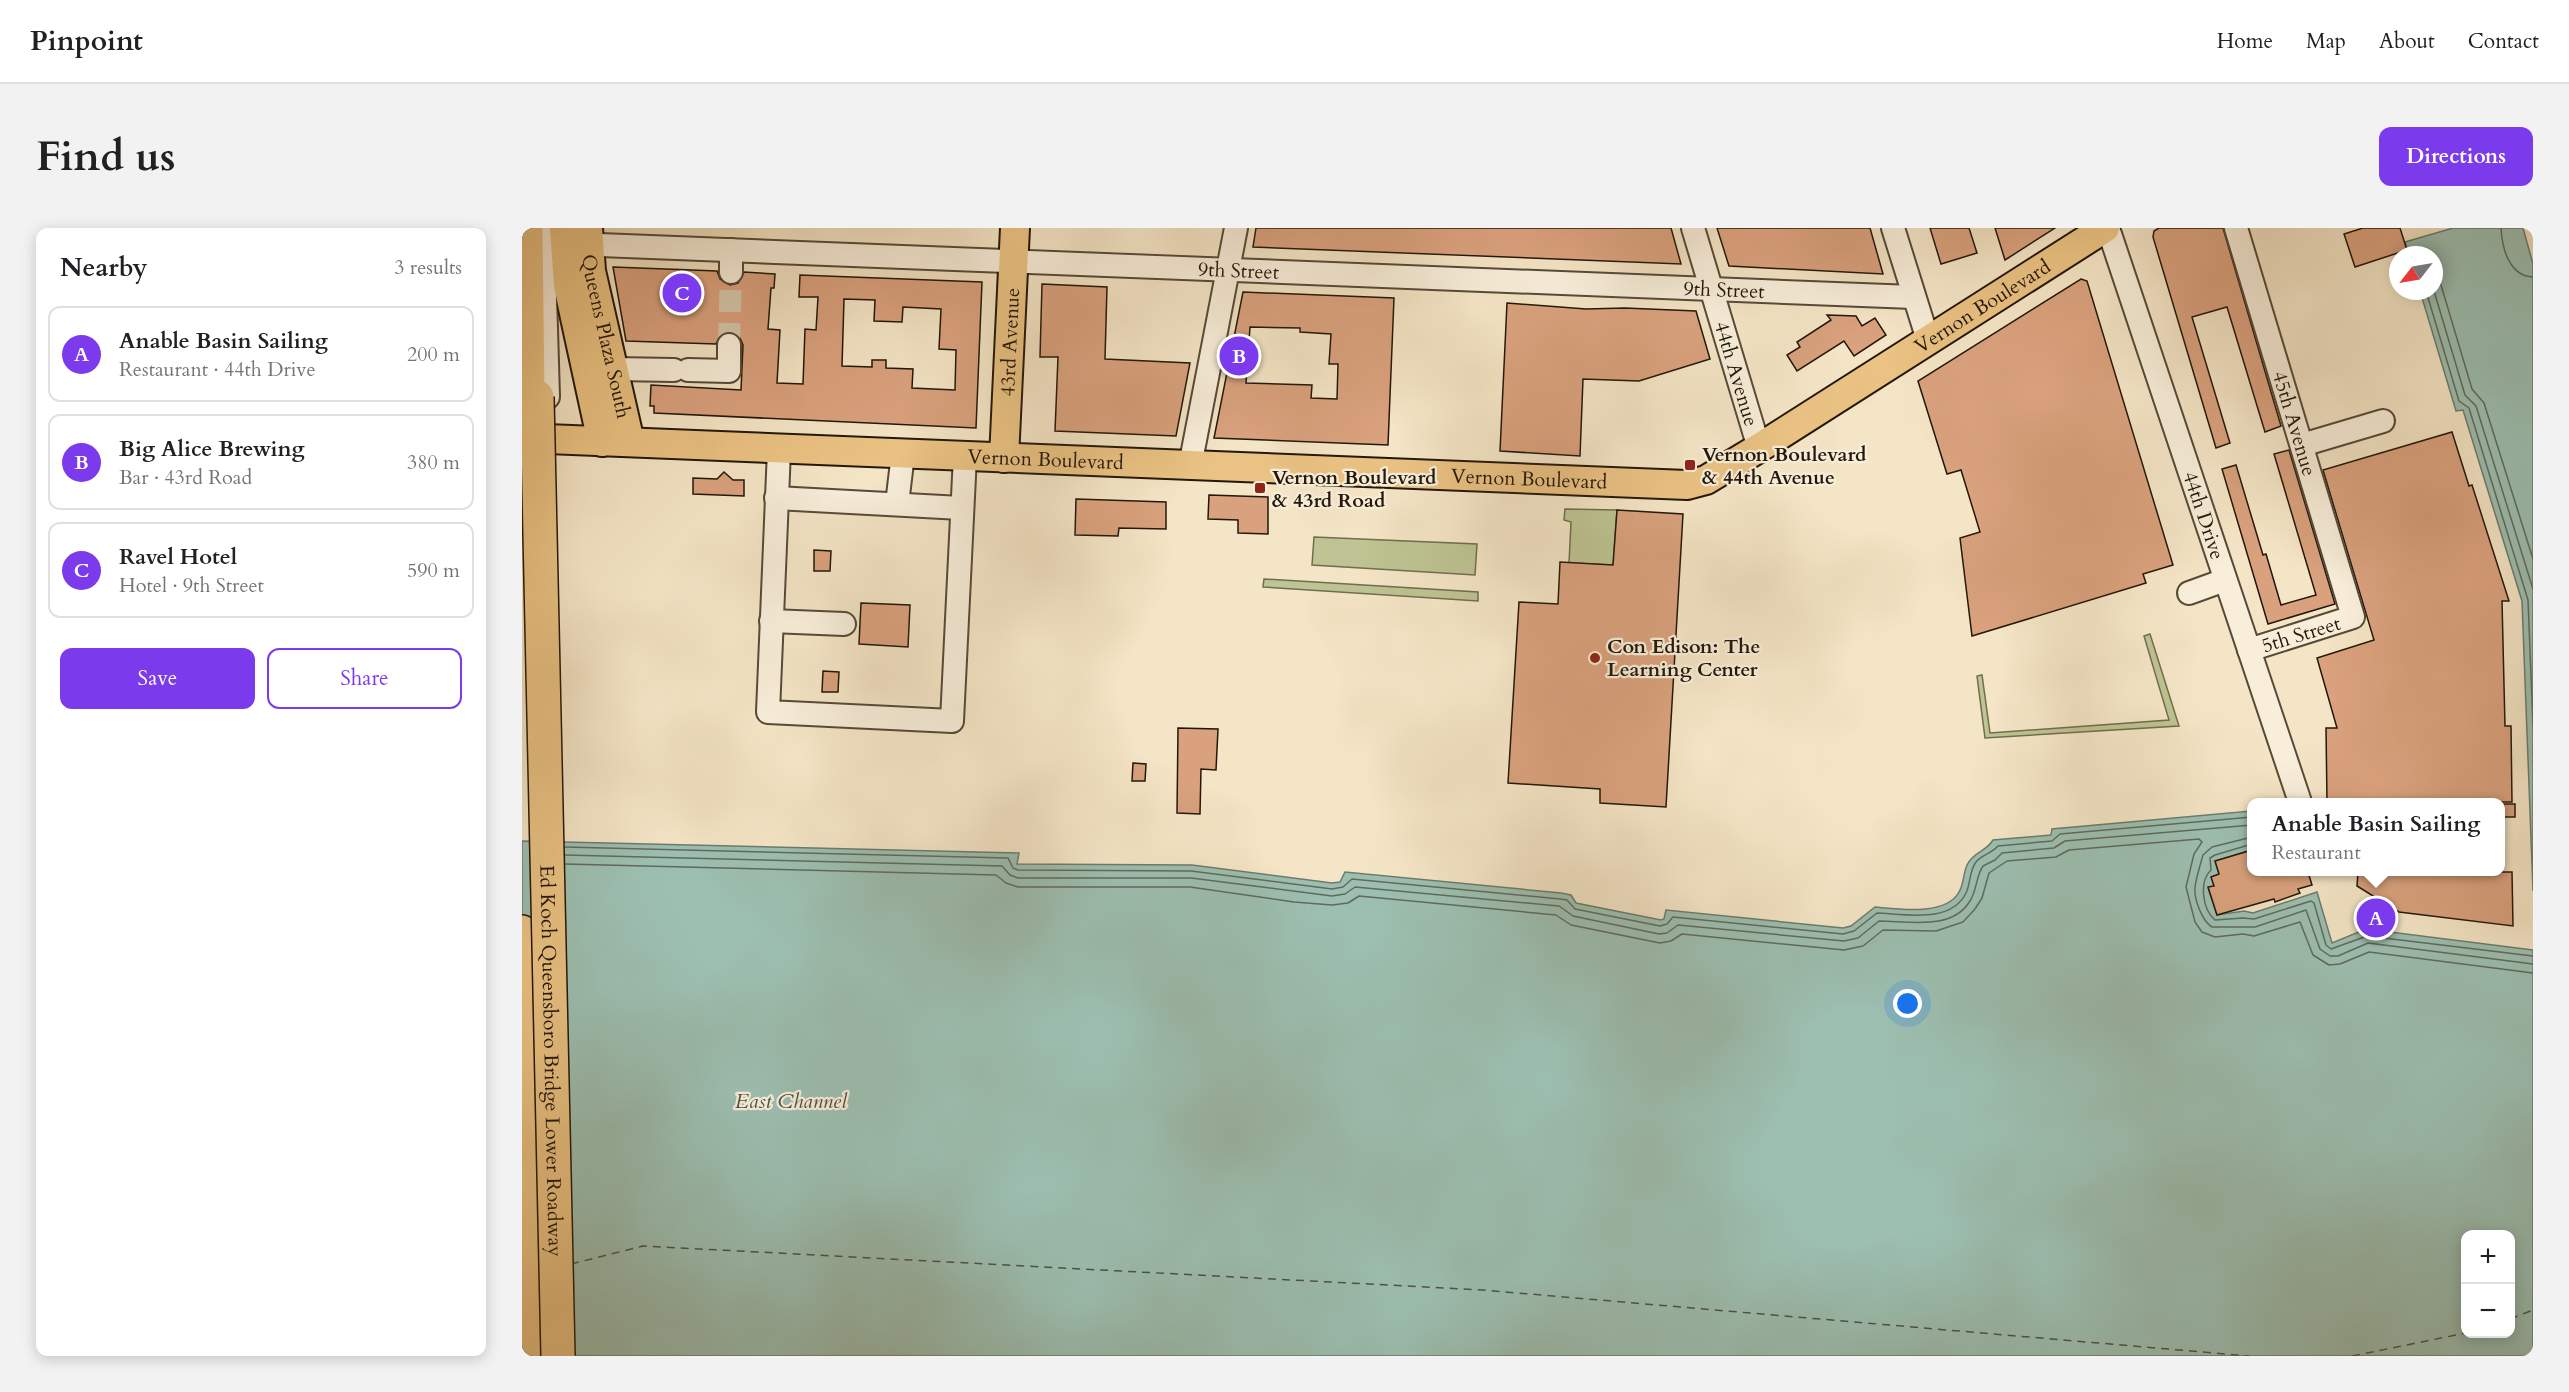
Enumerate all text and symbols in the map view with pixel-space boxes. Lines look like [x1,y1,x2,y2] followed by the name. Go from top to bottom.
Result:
[30,22,143,60] text: Pinpoint
[2217,27,2273,56] text: Home
[2306,27,2346,56] text: Map
[2379,27,2435,56] text: About
[2468,27,2539,56] text: Contact
[2379,127,2533,186] button: Directions
[36,128,176,185] text: Find us
[2389,246,2443,300] north arrow
[60,250,148,285] text: Nearby
[576,253,637,421] street label: Queens Plaza South
[1909,253,2056,360] street label: Vernon Boulevard
[394,254,462,281] text: 3 results
[1197,256,1280,286] street label: 9th Street
[662,270,702,316] pin: C
[1683,275,1766,305] street label: 9th Street
[994,287,1026,397] street label: 43rd Avenue
[1708,318,1765,429] street label: 44th Avenue
[119,326,328,356] text: Anable Basin Sailing
[1220,334,1258,378] pin: B
[74,341,89,368] text: A
[407,341,460,368] text: 200 m
[119,356,316,383] text: Restaurant · 44th Drive
[2266,368,2323,479] street label: 45th Avenue
[119,434,305,464] text: Big Alice Brewing
[1702,441,1867,491] place label: Vernon Boulevard & 44th Avenue
[967,443,1125,476] street label: Vernon Boulevard
[74,449,89,476] text: B
[407,449,460,476] text: 380 m
[1683,458,1697,472] marker: Vernon Boulevard & 44th Avenue
[1451,462,1608,496] street label: Vernon Boulevard
[119,464,252,491] text: Bar · 43rd Road
[1272,464,1437,514] place label: Vernon Boulevard & 43rd Road
[2176,468,2231,563] street label: 44th Drive
[1253,481,1267,495] marker: Vernon Boulevard & 43rd Road
[119,542,237,572] text: Ravel Hotel
[74,557,89,584] text: C
[407,557,460,584] text: 590 m
[119,572,264,599] text: Hotel · 9th Street
[2258,610,2344,659] street label: 5th Street
[1607,633,1760,683] place label: Con Edison: The Learning Center
[60,648,255,709] button: Save
[267,648,462,709] button: Share
[1588,651,1602,665] marker: Con Edison: The Learning Center
[2247,798,2505,876] popup
[2272,809,2480,839] text: Anable Basin Sailing
[2272,839,2361,866] text: Restaurant
[533,865,569,1258] street label: Ed Koch Queensboro Bridge Lower Roadway
[2356,896,2396,940] pin: A
[1893,989,1922,1018] your location
[735,1087,848,1116] water label: East Channel
[2461,1230,2515,1338] map controls
[2461,1230,2515,1284] button: +
[2461,1284,2515,1338] button: −

